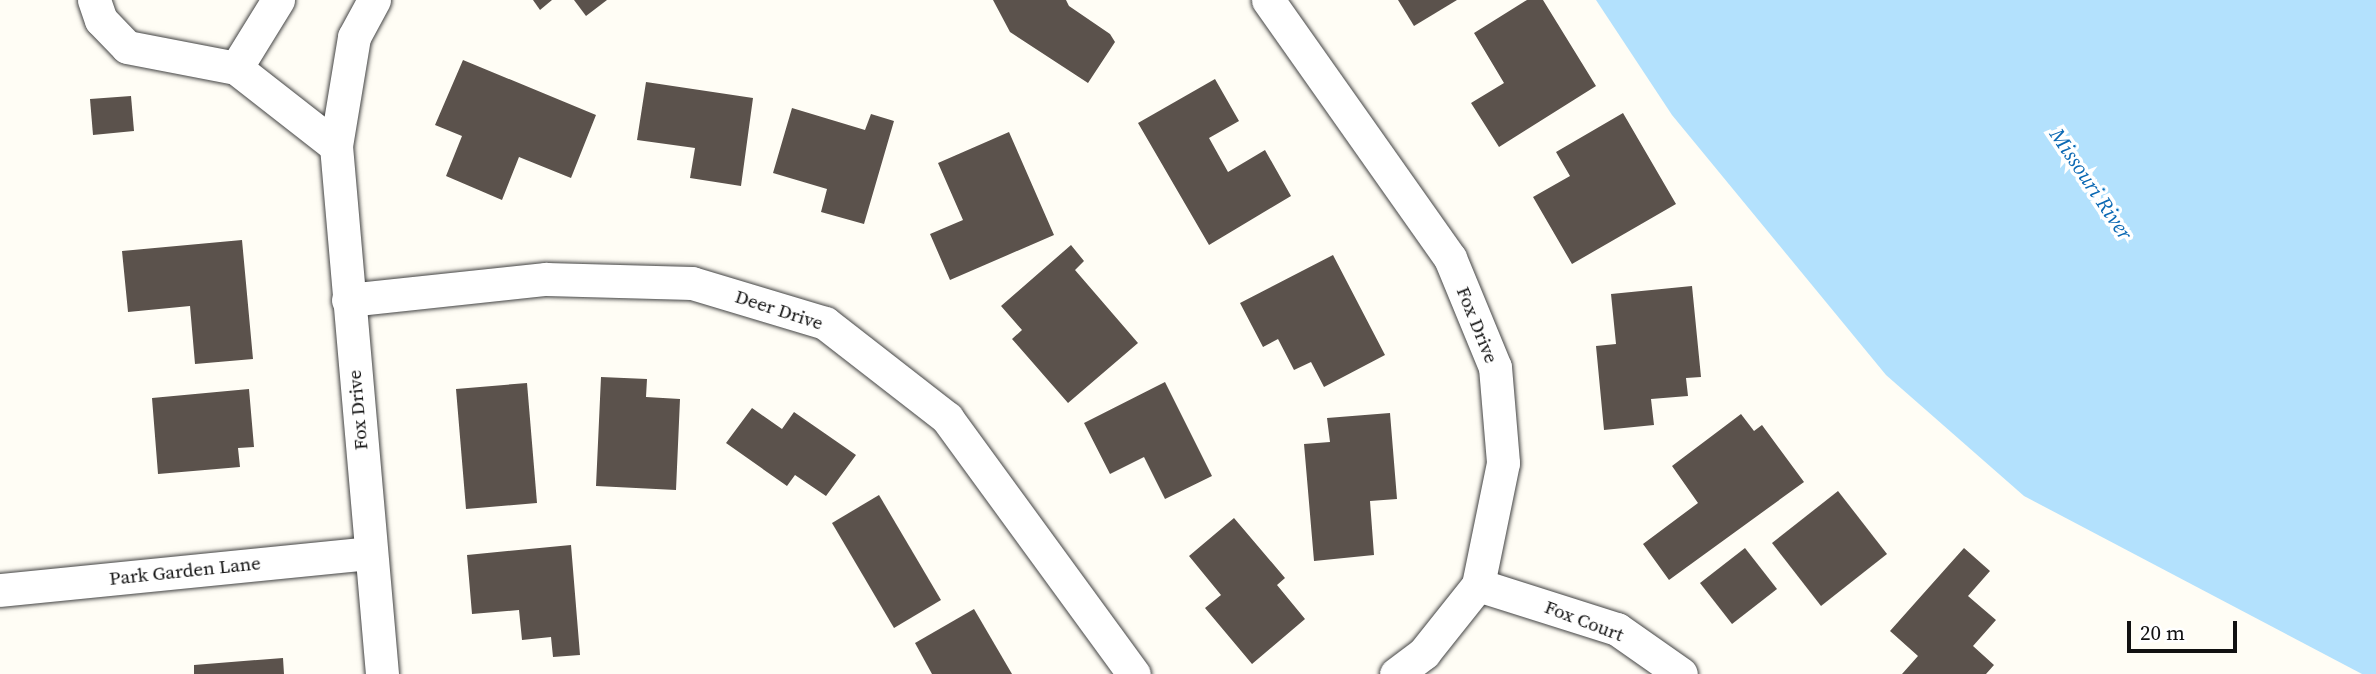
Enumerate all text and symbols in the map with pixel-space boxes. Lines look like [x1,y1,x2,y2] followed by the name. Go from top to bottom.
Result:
[2044,123,2138,245] water label: Missouri River
[1451,283,1503,367] street label: Fox Drive
[732,285,826,335] street label: Deer Drive
[343,369,373,451] street label: Fox Drive
[108,552,262,590] street label: Park Garden Lane
[1541,596,1627,646] street label: Fox Court
[2131,608,2241,652] scale bar
[2140,618,2185,647] text: 20 m

